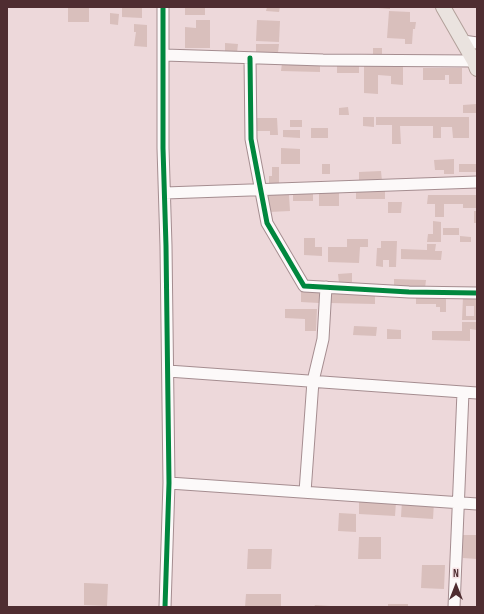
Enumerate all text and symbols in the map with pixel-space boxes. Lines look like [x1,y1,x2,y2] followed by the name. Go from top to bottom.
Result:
[436,566,476,606] north arrow
[453,567,459,580] text: N

